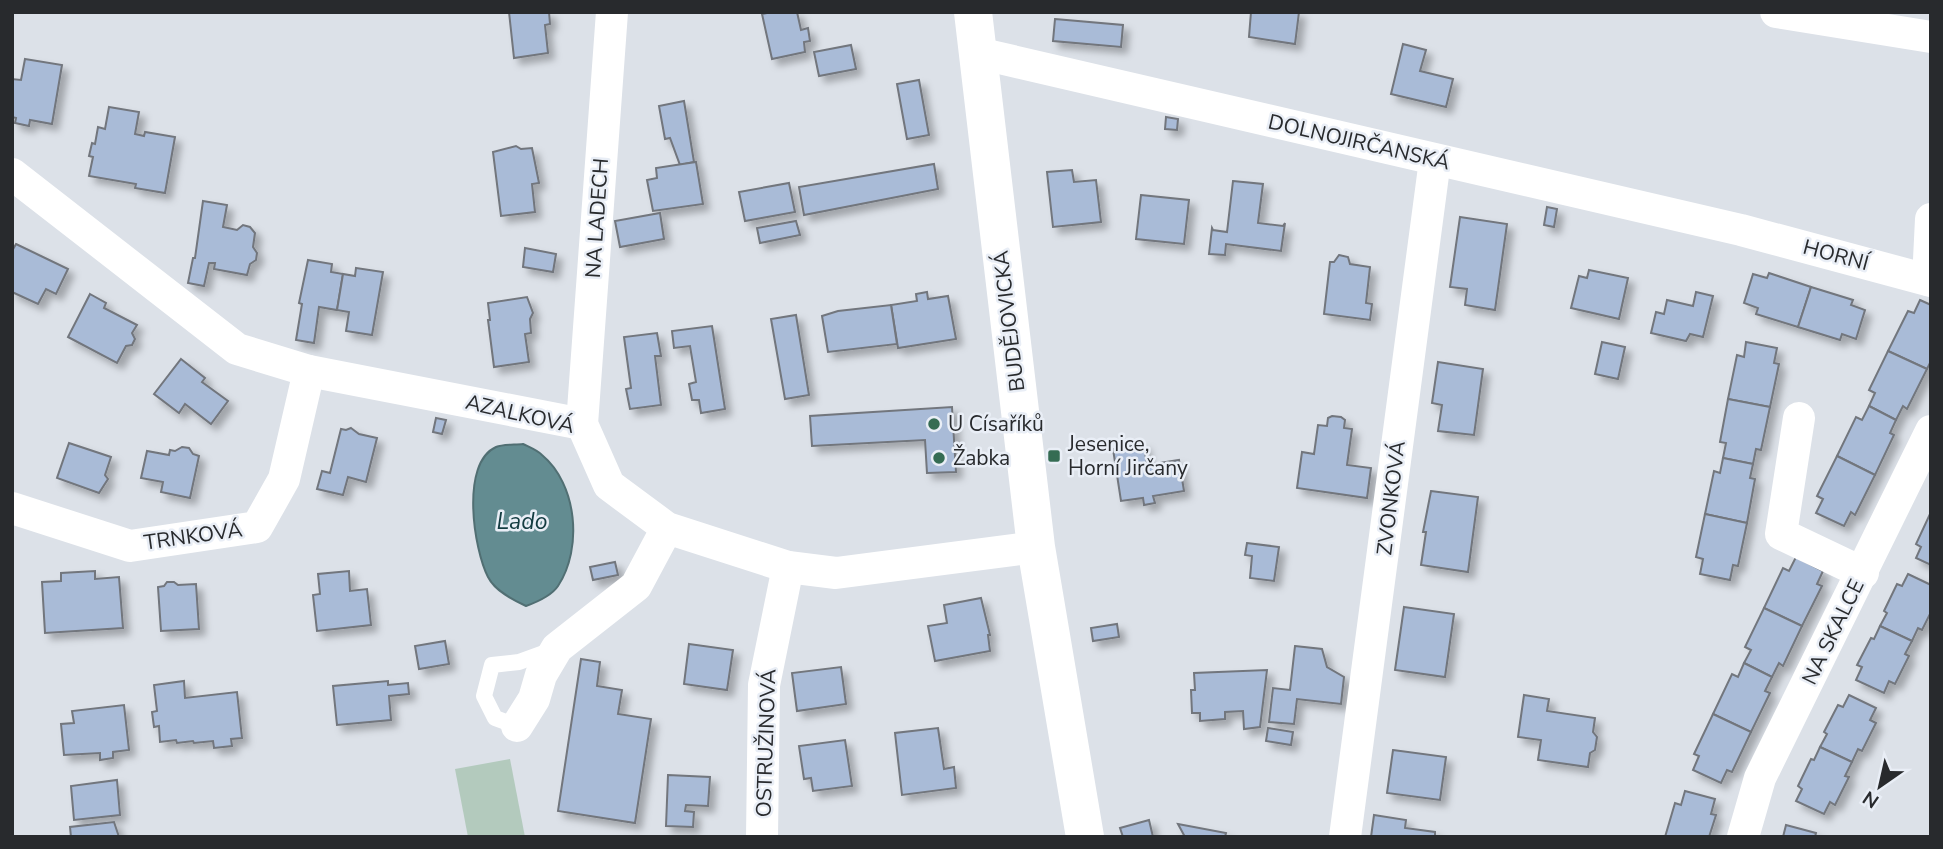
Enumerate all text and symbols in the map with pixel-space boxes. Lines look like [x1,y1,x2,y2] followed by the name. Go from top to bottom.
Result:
[1265,107,1453,177] street label: DOLNOJIRČANSKÁ
[579,157,615,279] street label: NA LADECH
[1800,233,1874,278] street label: HORNÍ
[986,249,1032,393] street label: BUDĚJOVICKÁ
[463,388,577,440] street label: AZALKOVÁ
[948,410,1044,438] place label: U Císaříků
[926,416,942,432] marker: U Císaříků
[1067,430,1188,482] place label: Jesenice, Horní Jirčany
[1370,439,1412,557] street label: ZVONKOVÁ
[953,444,1010,472] place label: Žabka
[1046,448,1062,464] marker: Jesenice, Horní Jirčany
[931,450,947,466] marker: Žabka
[497,506,547,537] water label: Lado
[142,515,244,557] street label: TRNKOVÁ
[1795,575,1871,689] street label: NA SKALCE
[749,668,783,818] street label: OSTRUŽINOVÁ
[1845,751,1915,821] north arrow
[1858,785,1884,814] text: N

